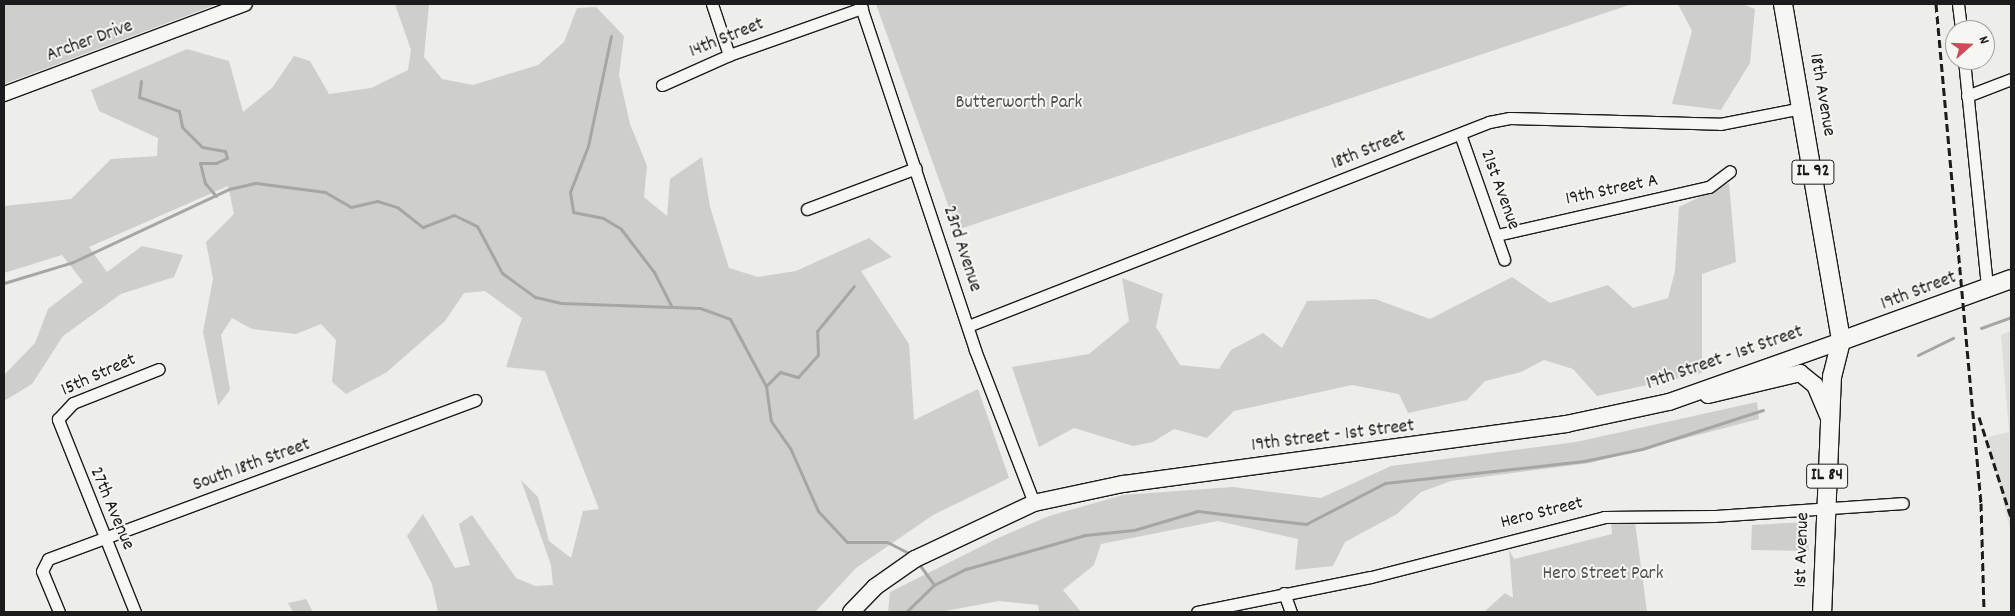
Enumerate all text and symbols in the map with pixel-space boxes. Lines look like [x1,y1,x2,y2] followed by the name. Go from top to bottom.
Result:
[686,14,768,64] street label: 14th Street
[44,16,136,68] street label: Archer Drive
[1945,20,1995,70] north arrow
[1973,34,1994,47] text: N
[1802,52,1840,138] street label: 18th Avenue
[956,93,1082,115] park label: Butterworth Park
[1329,126,1409,176] street label: 18th Street
[1474,147,1524,233] street label: 21st Avenue
[1790,156,1836,188] road number: IL 92
[1564,170,1660,212] street label: 19th Street A
[936,203,986,295] street label: 23rd Avenue
[1878,267,1960,317] street label: 19th Street
[1644,322,1806,396] street label: 19th Street - 1st Street
[58,349,140,403] street label: 15th Street
[1250,416,1416,458] street label: 19th Street - 1st Street
[190,434,314,498] street label: South 18th Street
[1806,461,1848,492] road number: IL 84
[83,464,139,554] street label: 27th Avenue
[1498,493,1586,535] street label: Hero Street
[1790,512,1816,588] street label: 1st Avenue
[1543,564,1663,586] park label: Hero Street Park

